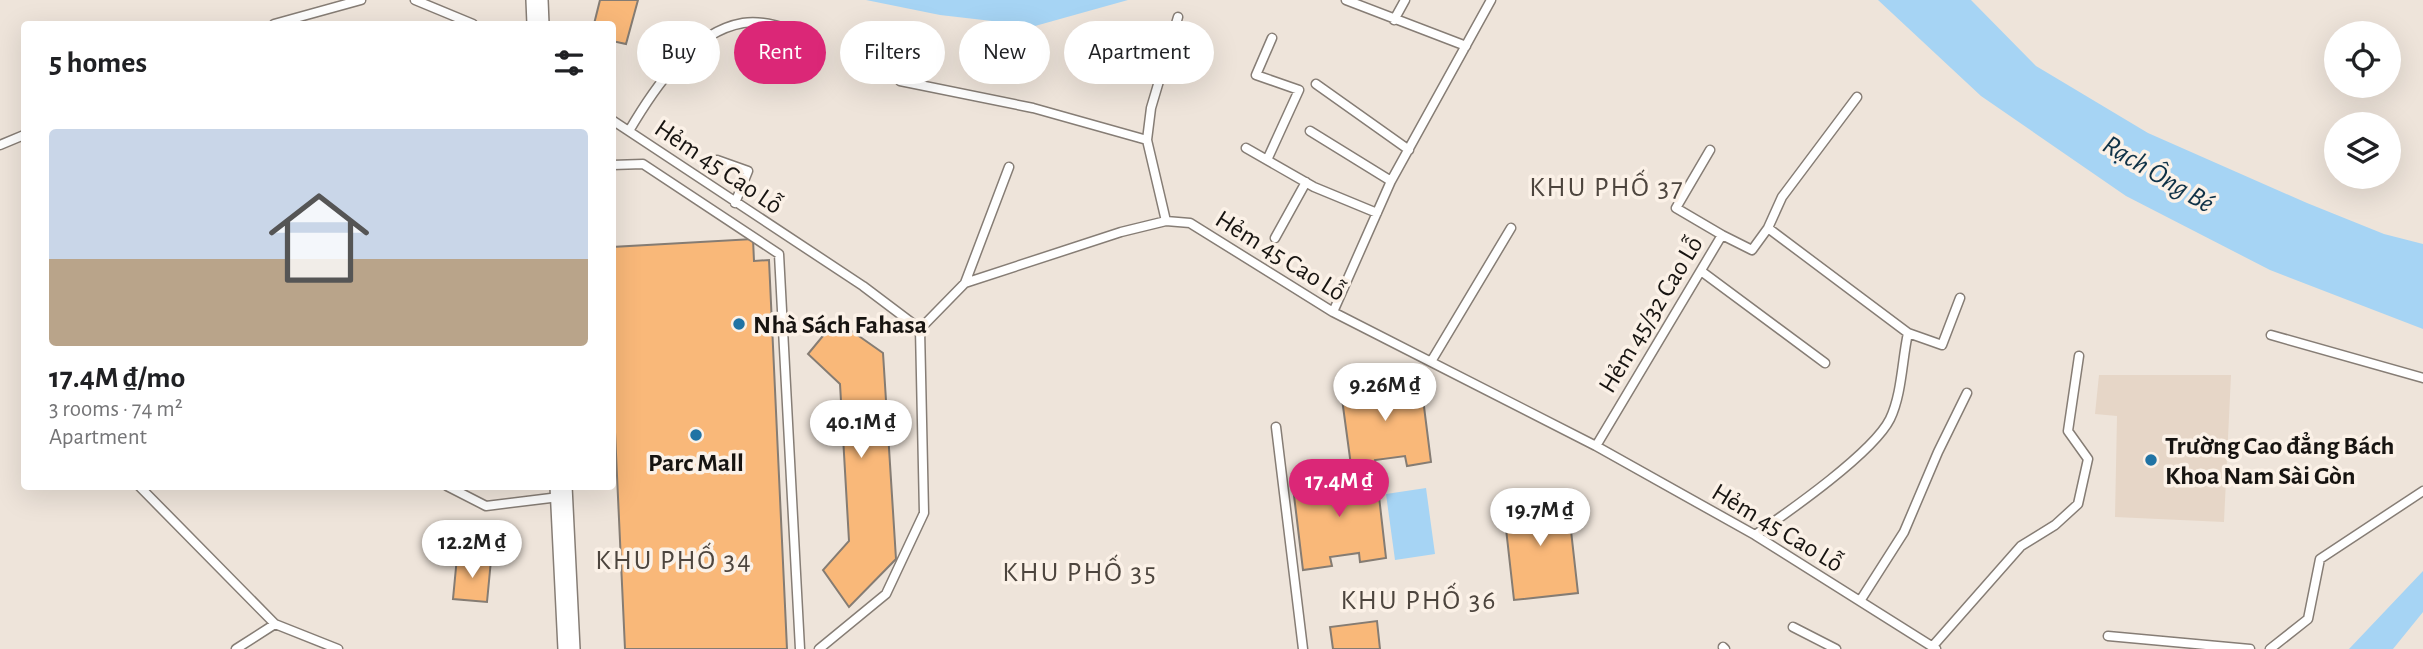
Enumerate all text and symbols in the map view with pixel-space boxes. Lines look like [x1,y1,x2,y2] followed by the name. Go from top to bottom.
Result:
[637,21,720,84] chip: Buy
[734,21,826,84] chip: Rent
[840,21,945,84] chip: Filters
[959,21,1050,84] chip: New
[1064,21,1214,84] chip: Apartment
[2324,21,2401,189] map controls
[2324,21,2401,98] button: locate
[550,44,588,82] icon: filters
[49,48,147,78] text: 5 homes
[2324,112,2401,189] button: layers
[650,114,788,219] street label: Hẻm 45 Cao Lỗ
[2098,129,2219,219] water label: Rạch Ông Bé
[1529,169,1685,202] district label: KHU PHỐ 37
[256,175,382,301] icon: home
[1211,205,1351,306] street label: Hẻm 45 Cao Lỗ
[1593,231,1708,397] street label: Hẻm 45/32 Cao Lỗ
[753,312,927,338] place label: Nhà Sách Fahasa
[731,316,747,332] marker: Nhà Sách Fahasa
[49,363,185,393] text: 17.4M ₫/mo
[1320,364,1450,423] pin: 9.26M ₫
[1349,374,1421,397] text: 9.26M ₫
[49,398,183,421] text: 3 rooms · 74 m²
[796,400,926,460] pin: 40.1M ₫
[826,411,896,434] text: 40.1M ₫
[49,426,147,449] text: Apartment
[688,427,704,443] marker: Parc Mall
[2165,432,2394,489] place label: Trường Cao đẳng Bách Khoa Nam Sài Gòn
[648,450,744,476] place label: Parc Mall
[2143,452,2159,468] marker: Trường Cao đẳng Bách Khoa Nam Sài Gòn
[1274,460,1404,519] pin: 17.4M ₫
[1305,470,1373,493] text: 17.4M ₫
[1707,478,1848,577] street label: Hẻm 45 Cao Lỗ
[1475,489,1605,548] pin: 19.7M ₫
[1506,499,1574,522] text: 19.7M ₫
[407,520,537,580] pin: 12.2M ₫
[438,531,506,554] text: 12.2M ₫
[595,542,753,575] district label: KHU PHỐ 34
[1002,554,1158,587] district label: KHU PHỐ 35
[1341,582,1497,615] district label: KHU PHỐ 36

